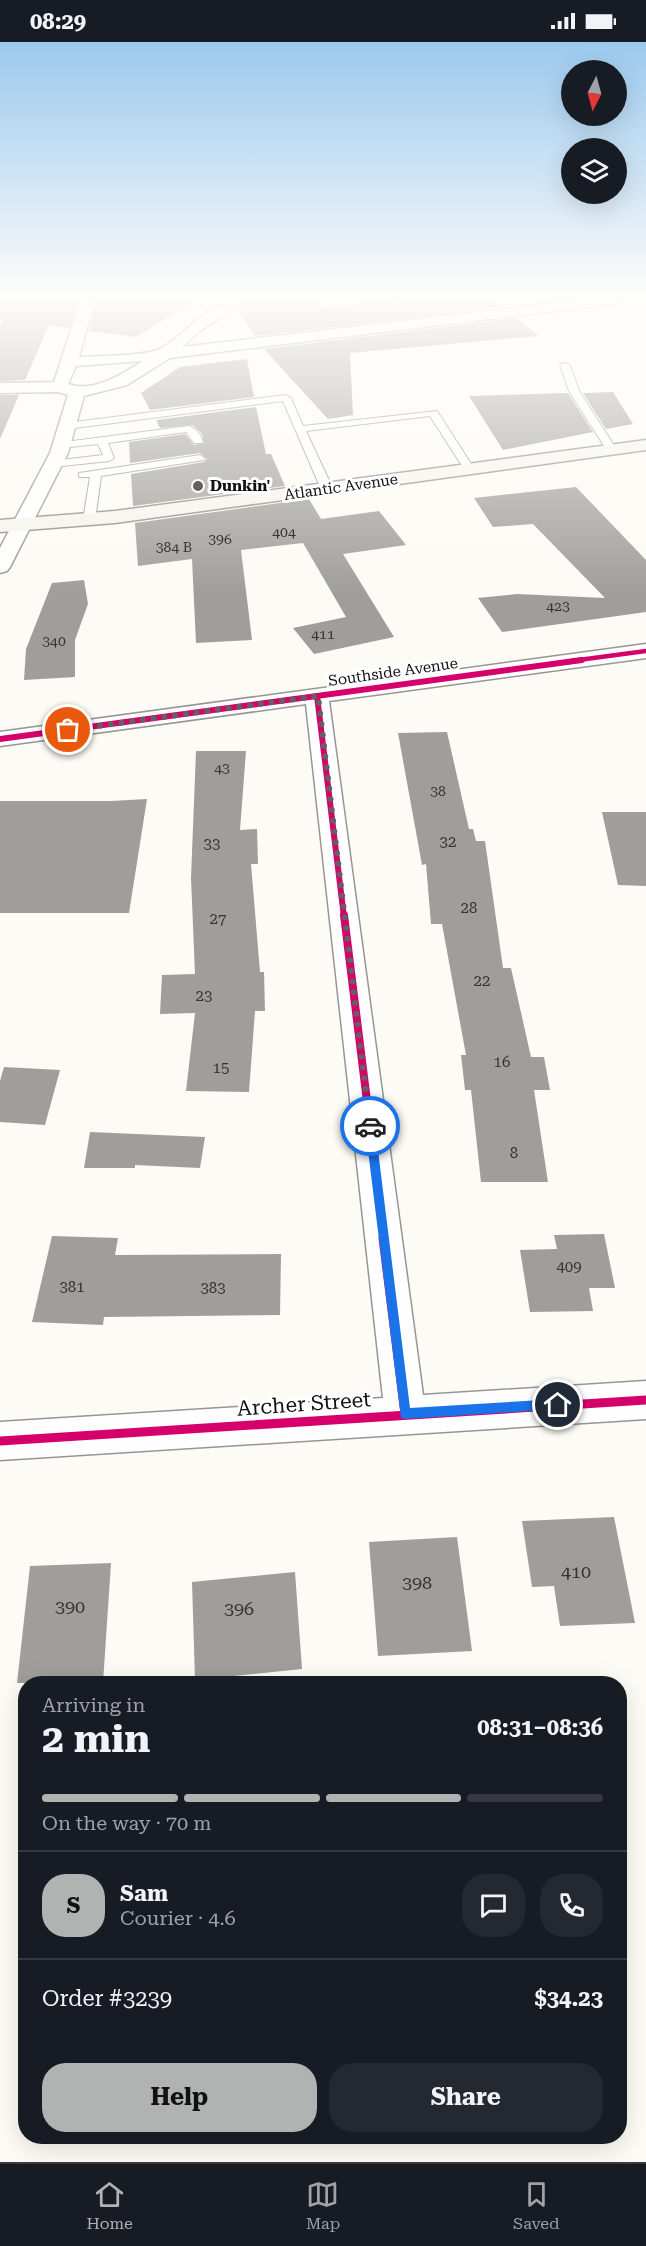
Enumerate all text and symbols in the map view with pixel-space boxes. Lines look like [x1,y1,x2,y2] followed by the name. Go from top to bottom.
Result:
[30,9,86,34] text: 08:29
[561,60,627,126] north arrow
[561,60,627,204] map controls
[561,138,627,204] button: layers
[283,470,399,504] street label: Atlantic Avenue
[210,477,270,495] place label: Dunkin'
[191,479,205,493] marker: Dunkin'
[272,524,296,540] house number: 404
[208,531,232,547] house number: 396
[156,539,192,555] house number: 384 B
[546,598,570,614] house number: 423
[311,626,335,642] house number: 411
[42,633,66,649] house number: 340
[327,654,459,690] street label: Southside Avenue
[42,704,93,755] pin
[51,713,84,746] icon: bag
[214,760,230,776] house number: 43
[430,783,446,799] house number: 38
[440,833,456,851] house number: 32
[204,835,220,853] house number: 33
[461,899,477,917] house number: 28
[210,910,226,928] house number: 27
[474,972,490,990] house number: 22
[196,987,212,1005] house number: 23
[494,1053,510,1071] house number: 16
[213,1059,229,1077] house number: 15
[340,1096,400,1156] courier
[354,1110,387,1143] icon: car
[510,1144,518,1162] house number: 8
[556,1258,582,1276] house number: 409
[59,1278,85,1296] house number: 381
[200,1279,226,1297] house number: 383
[532,1379,583,1430] pin
[236,1387,372,1421] street label: Archer Street
[541,1388,574,1421] icon: home
[561,1561,591,1582] house number: 410
[402,1572,432,1593] house number: 398
[55,1596,85,1617] house number: 390
[224,1598,254,1619] house number: 396
[42,1693,145,1717] text: Arriving in
[477,1715,603,1740] text: 08:31–08:36
[42,1716,150,1762] text: 2 min
[42,1811,212,1835] text: On the way · 70 m
[462,1874,525,1937] button: chat
[540,1874,603,1937] button: phone
[120,1881,168,1906] text: Sam
[67,1893,80,1918] text: S
[120,1906,236,1930] text: Courier · 4.6
[42,1986,172,2011] text: Order #3239
[534,1986,603,2011] text: $34.23
[42,2063,317,2132] button: Help
[329,2063,603,2132] button: Share
[87,2178,133,2233] tab: Home
[306,2178,340,2233] tab: Map
[513,2178,560,2233] tab: Saved

